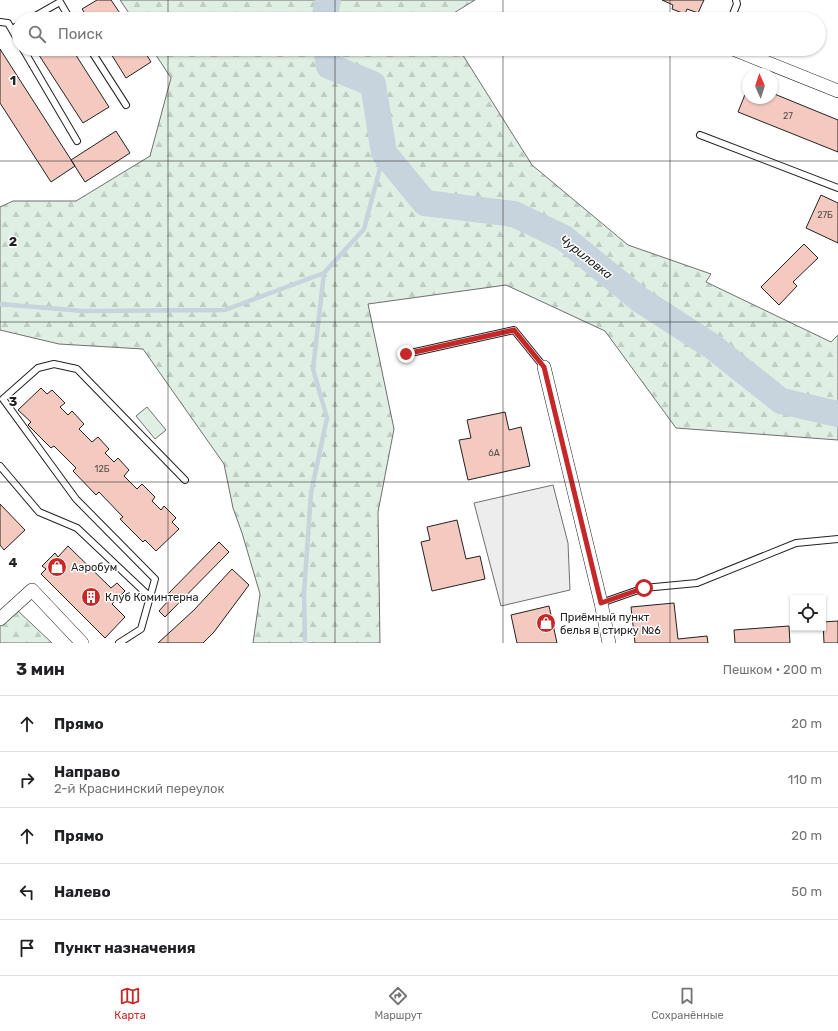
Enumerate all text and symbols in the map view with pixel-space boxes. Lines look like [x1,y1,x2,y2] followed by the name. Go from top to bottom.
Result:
[12,12,826,56] search box
[26,23,48,45] icon: search
[58,25,103,43] text: Поиск
[742,68,778,104] north arrow
[10,73,16,88] text: 1
[783,111,793,121] house number: 27
[817,210,833,220] house number: 27Б
[557,232,615,282] water label: Чуриловка
[9,234,17,249] text: 2
[397,345,415,363] route end
[9,394,18,409] text: 3
[488,448,500,458] house number: 6А
[95,464,110,474] house number: 12Б
[9,555,18,570] text: 4
[46,556,68,578] shop icon: Аэробум
[71,561,117,574] place label: Аэробум
[635,579,653,597] route start
[80,586,102,608] building icon: Клуб Коминтерна
[105,591,199,604] place label: Клуб Коминтерна
[790,595,826,631] map controls
[790,595,826,631] button: locate
[560,611,661,637] place label: Приёмный пункт белья в стирку №6
[535,612,557,634] shop icon: Приёмный пункт белья в стирку №6
[16,659,65,679] text: 3 мин
[723,662,822,677] text: Пешком · 200 m
[16,713,38,735] icon: ahead
[54,715,104,733] text: Прямо
[791,716,822,731] text: 20 m
[54,763,120,781] text: Направо
[16,769,38,791] icon: right
[788,772,822,787] text: 110 m
[54,781,225,796] text: 2-й Краснинский переулок
[16,825,38,847] icon: ahead
[54,827,104,845] text: Прямо
[791,828,822,843] text: 20 m
[16,881,38,903] icon: left
[54,883,111,901] text: Налево
[791,884,822,899] text: 50 m
[16,937,38,959] icon: arrive
[54,939,196,957] text: Пункт назначения
[114,985,146,1022] tab: Карта
[374,985,422,1022] tab: Маршрут
[651,985,724,1022] tab: Сохранённые

